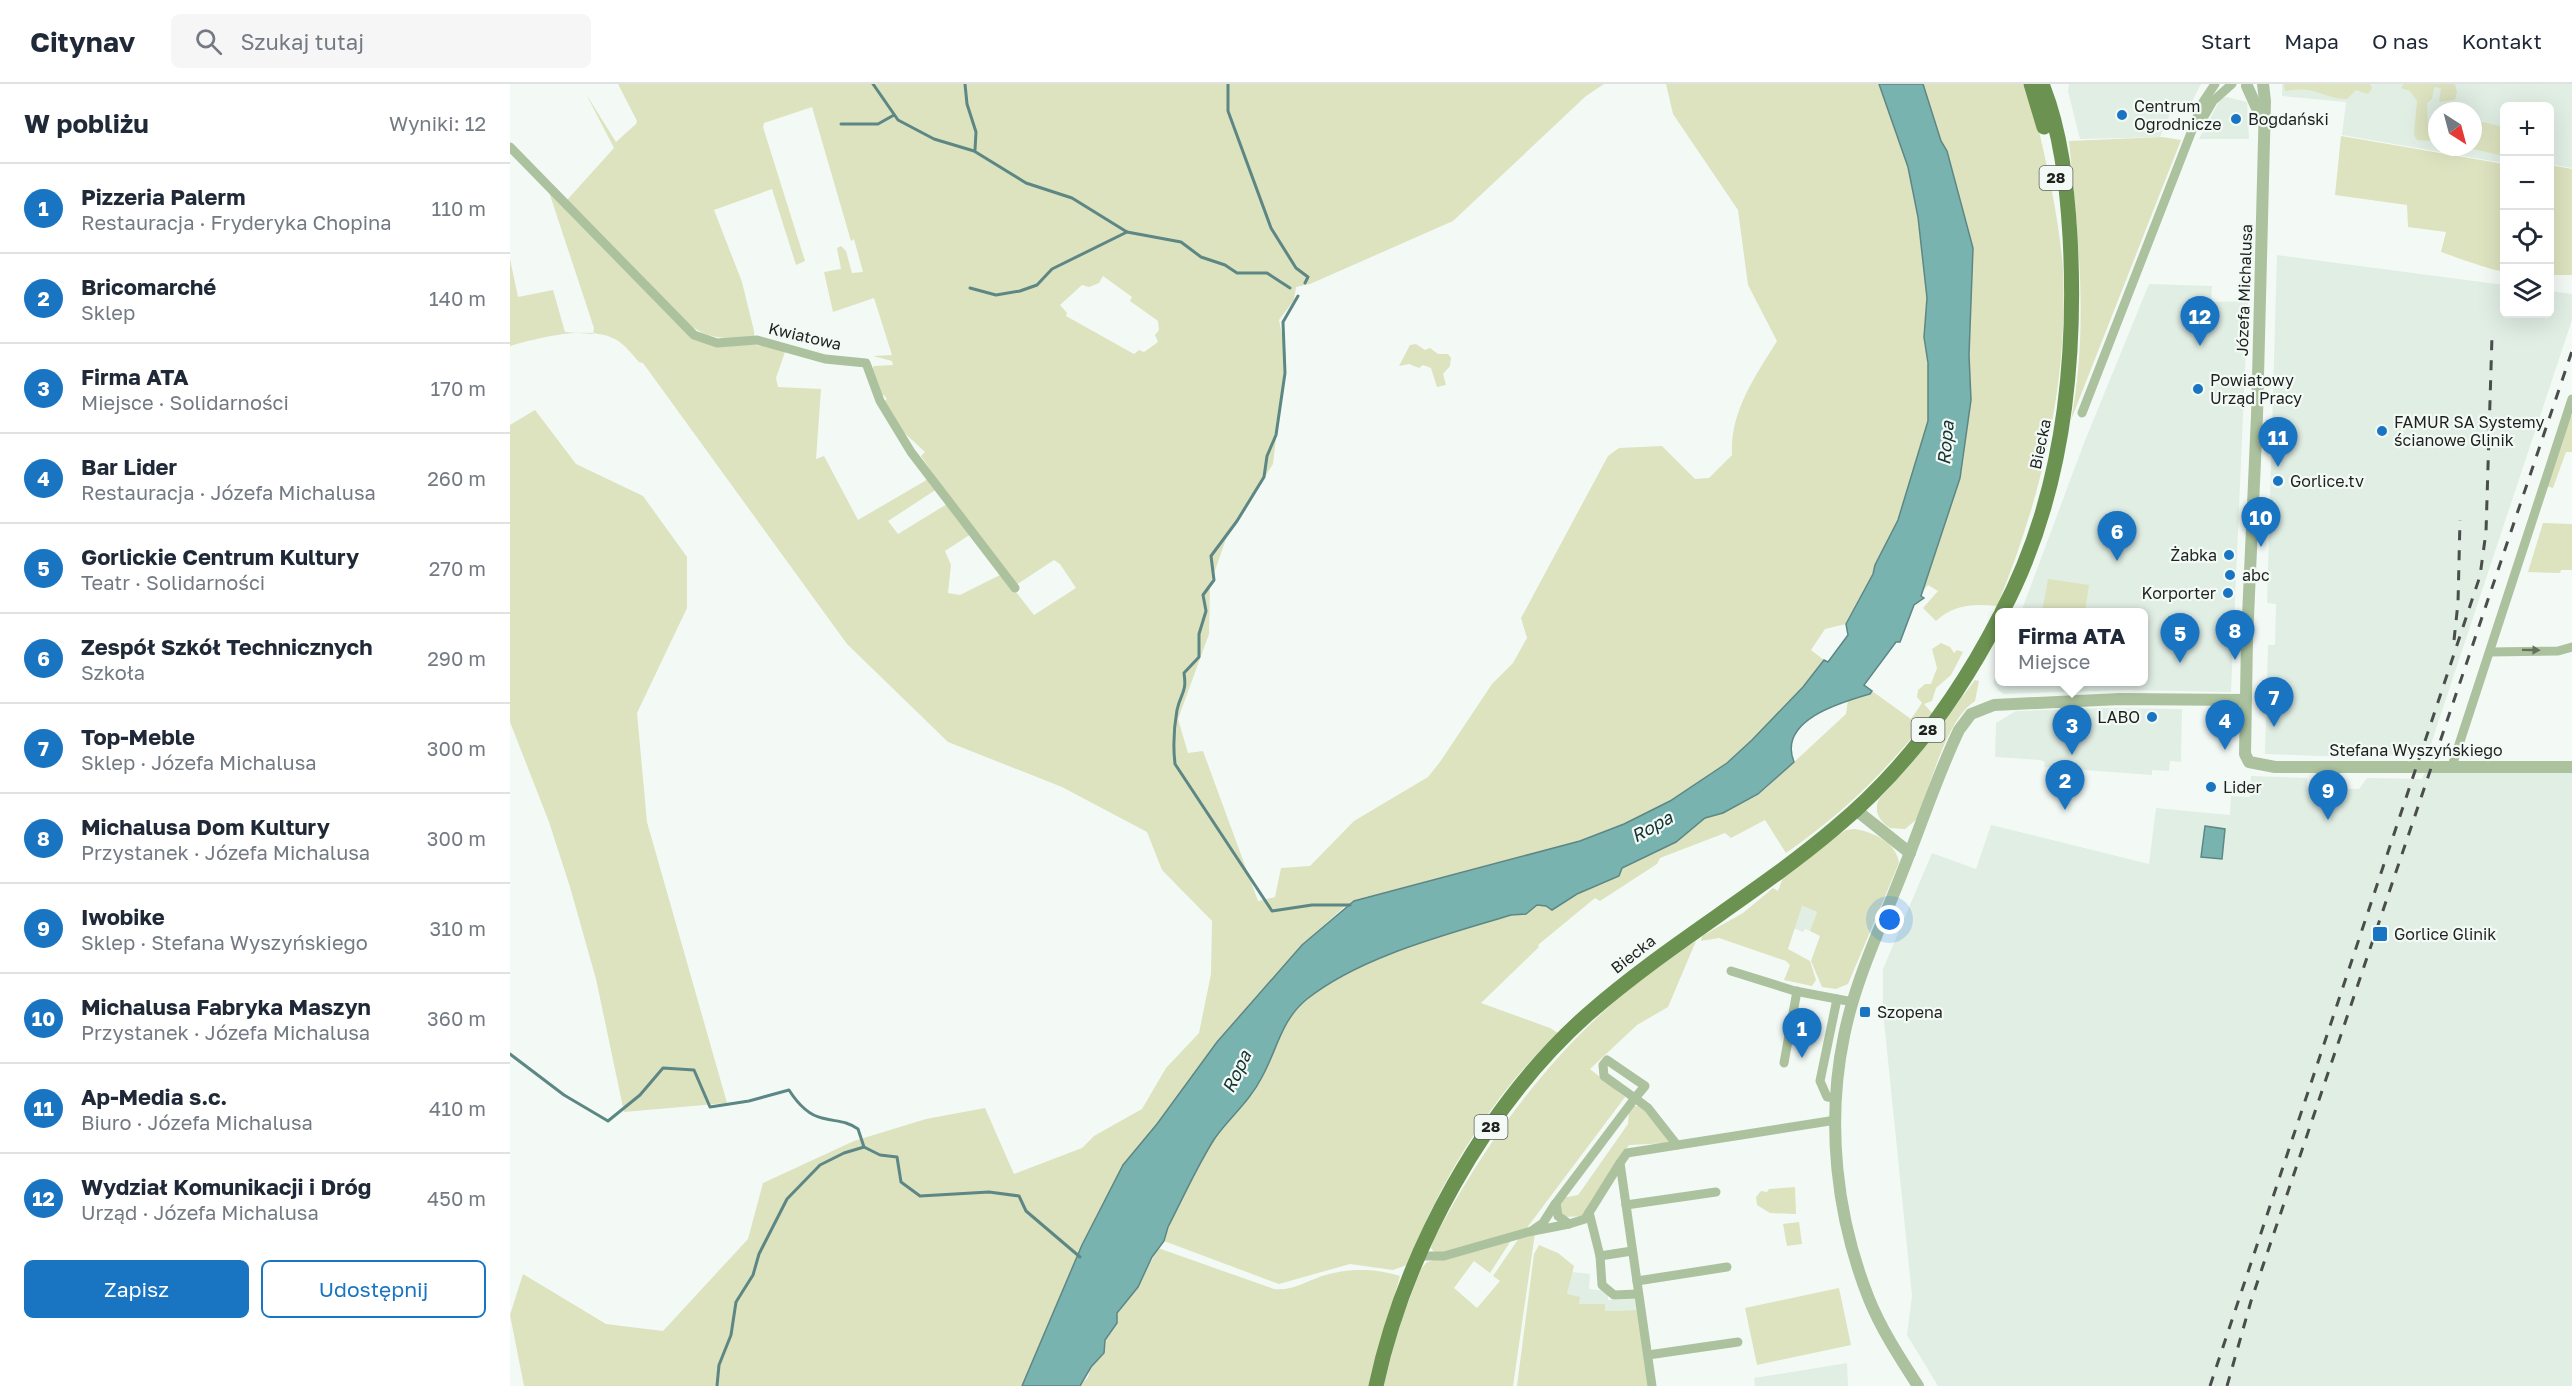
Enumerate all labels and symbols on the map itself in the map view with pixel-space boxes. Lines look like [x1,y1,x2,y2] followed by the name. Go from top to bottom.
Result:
[2134,96,2222,134] place label: Centrum Ogrodnicze
[2428,102,2482,156] north arrow
[2115,108,2129,122] marker: Centrum Ogrodnicze
[2248,109,2329,129] place label: Bogdański
[2229,112,2243,126] marker: Bogdański
[2040,166,2072,190] road number: 28
[2232,224,2256,356] street label: Józefa Michalusa
[2180,296,2220,346] pin: 12
[767,318,843,354] street label: Kwiatowa
[2210,370,2302,408] place label: Powiatowy Urząd Pracy
[2191,382,2205,396] marker: Powiatowy Urząd Pracy
[2394,412,2544,450] place label: FAMUR SA Systemy ścianowe Glinik
[2025,417,2055,471] street label: Biecka
[2258,418,2298,467] pin: 11
[1932,419,1958,466] water label: Ropa
[2375,424,2389,438] marker: FAMUR SA Systemy ścianowe Glinik
[2290,471,2364,491] place label: Gorlice.tv
[2271,474,2285,488] marker: Gorlice.tv
[2242,498,2280,547] pin: 10
[2098,512,2136,561] pin: 6
[2171,545,2217,565] place label: Żabka
[2222,548,2236,562] marker: Żabka
[2242,565,2270,585] place label: abc
[2223,568,2237,582] marker: abc
[2142,583,2216,603] place label: Korporter
[2221,586,2235,600] marker: Korporter
[2216,610,2254,660] pin: 8
[2160,614,2200,663] pin: 5
[2522,645,2541,655] one-way arrow
[2254,678,2294,727] pin: 7
[2206,700,2244,750] pin: 4
[2052,706,2092,755] pin: 3
[2097,707,2140,727] place label: LABO
[2145,710,2159,724] marker: LABO
[1912,718,1944,742] road number: 28
[2329,740,2503,760] street label: Stefana Wyszyńskiego
[2046,760,2084,810] pin: 2
[2308,770,2348,820] pin: 9
[2223,777,2262,797] place label: Lider
[2204,780,2218,794] marker: Lider
[1627,805,1677,846] water label: Ropa
[1875,905,1904,934] your location
[2394,924,2496,944] place label: Gorlice Glinik
[2371,925,2389,943] marker: Gorlice Glinik
[1607,930,1659,978] street label: Biecka
[1877,1002,1943,1022] place label: Szopena
[1858,1005,1872,1019] marker: Szopena
[1782,1008,1822,1058] pin: 1
[1217,1046,1256,1096] water label: Ropa
[1474,1115,1508,1139] road number: 28

